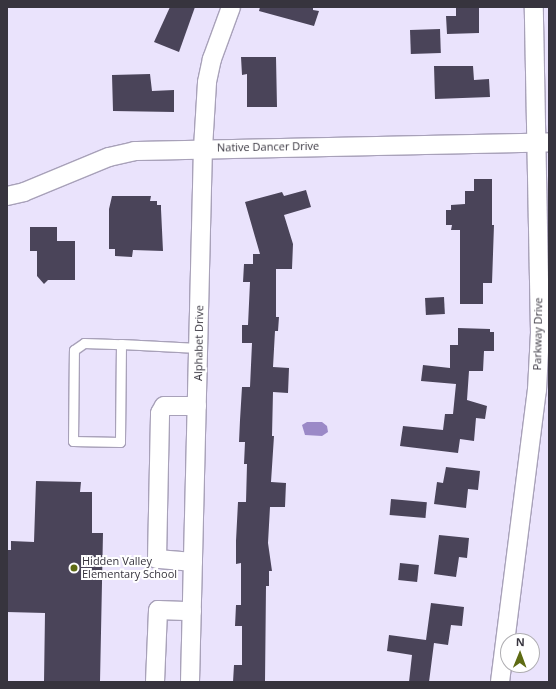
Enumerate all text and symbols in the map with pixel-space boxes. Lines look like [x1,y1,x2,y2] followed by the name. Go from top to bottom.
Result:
[217,140,319,154] street label: Native Dancer Drive
[531,297,545,371] street label: Parkway Drive
[192,305,206,381] street label: Alphabet Drive
[82,555,177,581] place label: Hidden Valley Elementary School
[69,563,79,573] marker: Hidden Valley Elementary School
[500,633,540,673] north arrow
[516,634,525,649] text: N

